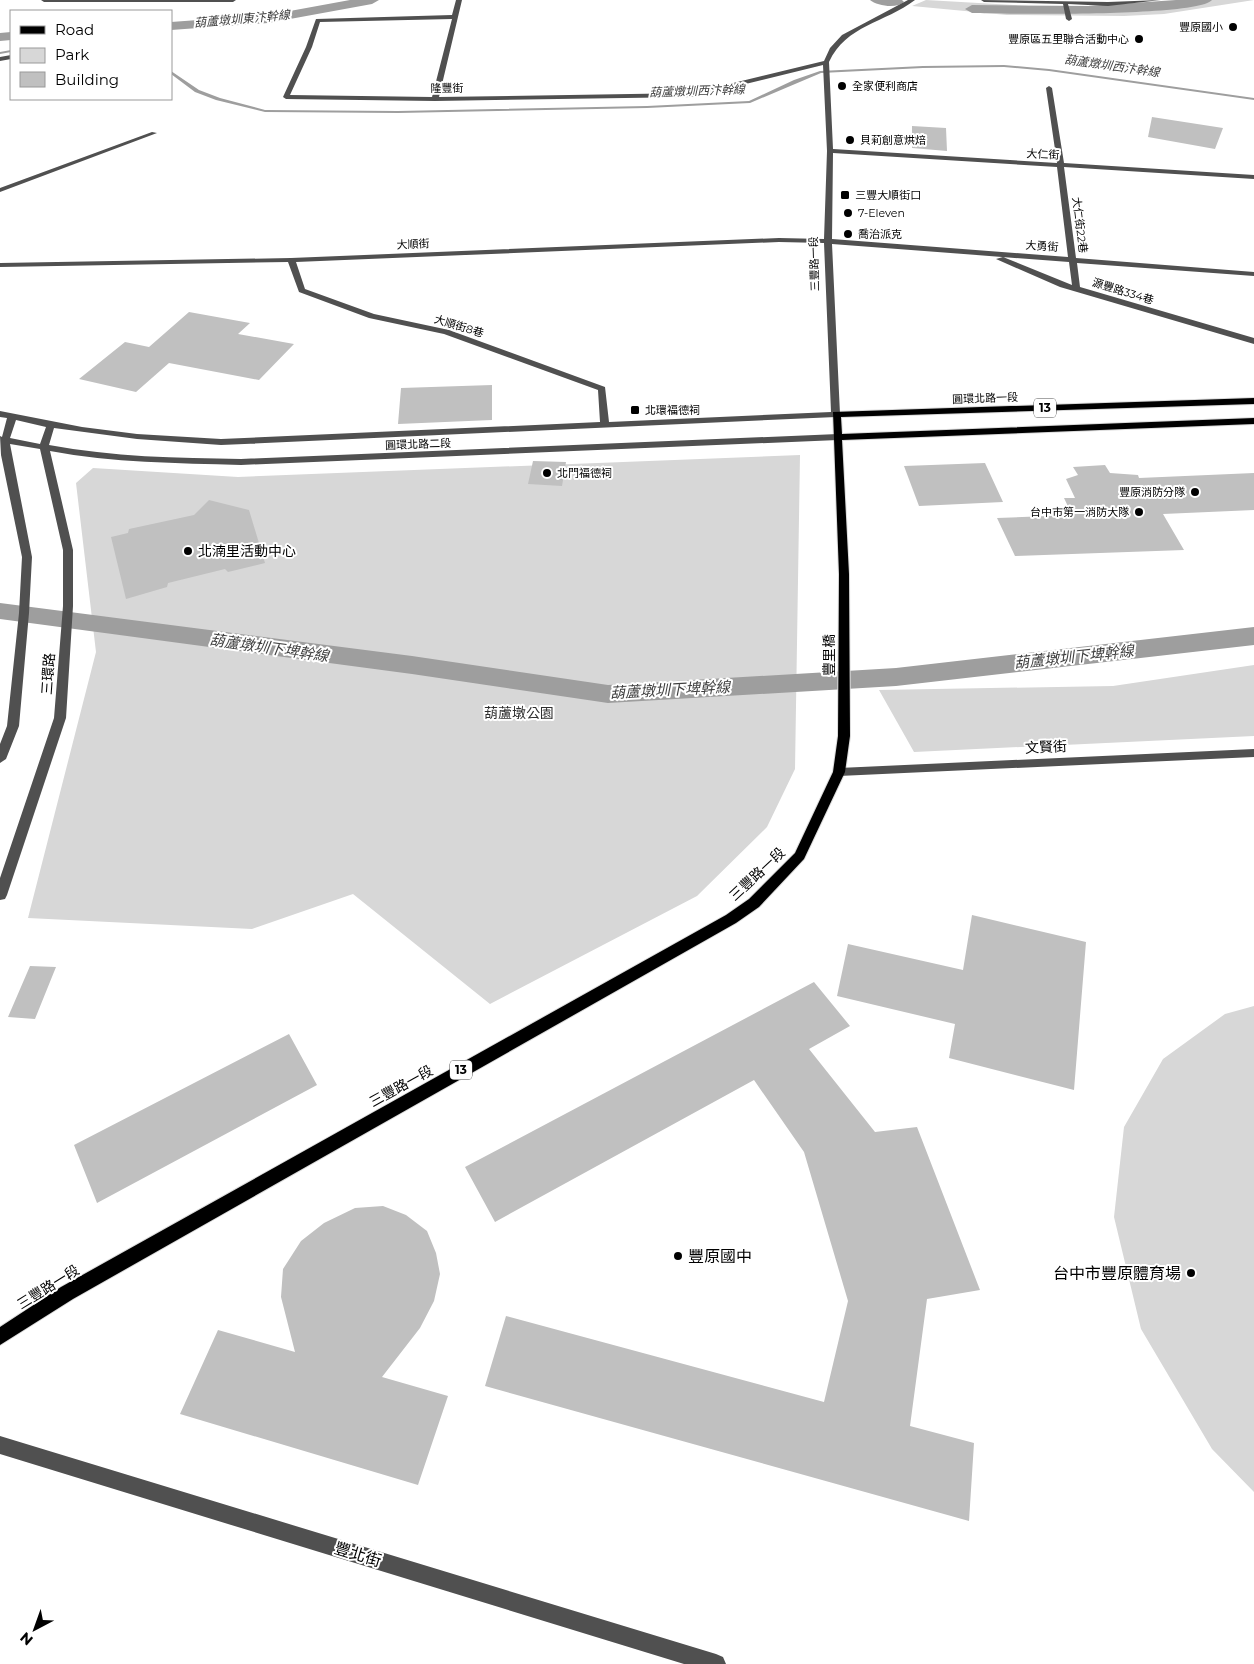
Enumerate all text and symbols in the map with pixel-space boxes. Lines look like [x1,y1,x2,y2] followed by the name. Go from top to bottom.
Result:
[193,7,292,30] water label: 葫蘆墩圳東汴幹線
[10,10,172,100] legend
[55,20,94,39] text: Road
[1179,20,1223,34] place label: 豐原國小
[1227,21,1239,33] marker: 豐原國小
[1008,32,1129,46] place label: 豐原區五里聯合活動中心
[1133,33,1145,45] marker: 豐原區五里聯合活動中心
[55,45,89,64] text: Park
[1063,51,1163,80] water label: 葫蘆燉圳西汴幹線
[55,70,119,89] text: Building
[852,79,918,93] place label: 全家便利商店
[836,80,848,92] marker: 全家便利商店
[430,81,464,95] street label: 隆豐街
[649,81,747,100] water label: 葫蘆燉圳西汴幹線
[860,133,926,147] place label: 貝莉創意烘焙
[844,134,856,146] marker: 貝莉創意烘焙
[1026,146,1060,162] street label: 大仁街
[855,188,921,202] place label: 三豐大順街口
[839,189,851,201] marker: 三豐大順街口
[1070,196,1090,254] street label: 大仁街22巷
[858,206,905,220] place label: 7-Eleven
[842,207,854,219] marker: 7-Eleven
[858,227,902,241] place label: 喬治派克
[842,228,854,240] marker: 喬治派克
[396,236,430,252] street label: 大順街
[806,236,822,292] street label: 三豐路一段
[1025,238,1059,254] street label: 大勇街
[1091,275,1155,307] street label: 源豐路334巷
[433,312,485,340] street label: 大順街8巷
[952,390,1018,406] street label: 圓環北路一段
[1034,398,1056,418] road number: 13
[645,403,700,417] place label: 北環福德祠
[629,404,641,416] marker: 北環福德祠
[385,436,451,452] street label: 圓環北路二段
[557,466,612,480] place label: 北門福德祠
[541,467,553,479] marker: 北門福德祠
[1119,485,1185,499] place label: 豐原消防分隊
[1189,486,1201,498] marker: 豐原消防分隊
[1030,505,1129,519] place label: 台中市第一消防大隊
[1133,506,1145,518] marker: 台中市第一消防大隊
[198,542,296,560] place label: 北湳里活動中心
[182,545,194,557] marker: 北湳里活動中心
[208,630,332,666] water label: 葫蘆墩圳下埤幹線
[820,634,838,676] street label: 豐里橋
[1013,641,1137,672] water label: 葫蘆墩圳下埤幹線
[38,652,58,696] street label: 三環路
[610,677,732,702] water label: 葫蘆墩圳下埤幹線
[484,704,554,722] park label: 葫蘆墩公園
[1025,737,1067,757] street label: 文賢街
[725,844,789,904] street label: 三豐路一段
[450,1060,472,1080] road number: 13
[366,1061,436,1111] street label: 三豐路一段
[688,1247,752,1266] place label: 豐原國中
[672,1250,684,1262] marker: 豐原國中
[14,1261,82,1313] street label: 三豐路一段
[1053,1264,1181,1283] place label: 台中市豐原體育場
[1185,1267,1197,1279] marker: 台中市豐原體育場
[332,1538,384,1571] street label: 豐北街
[10,1604,60,1654] north arrow
[16,1628,37,1649] text: N

